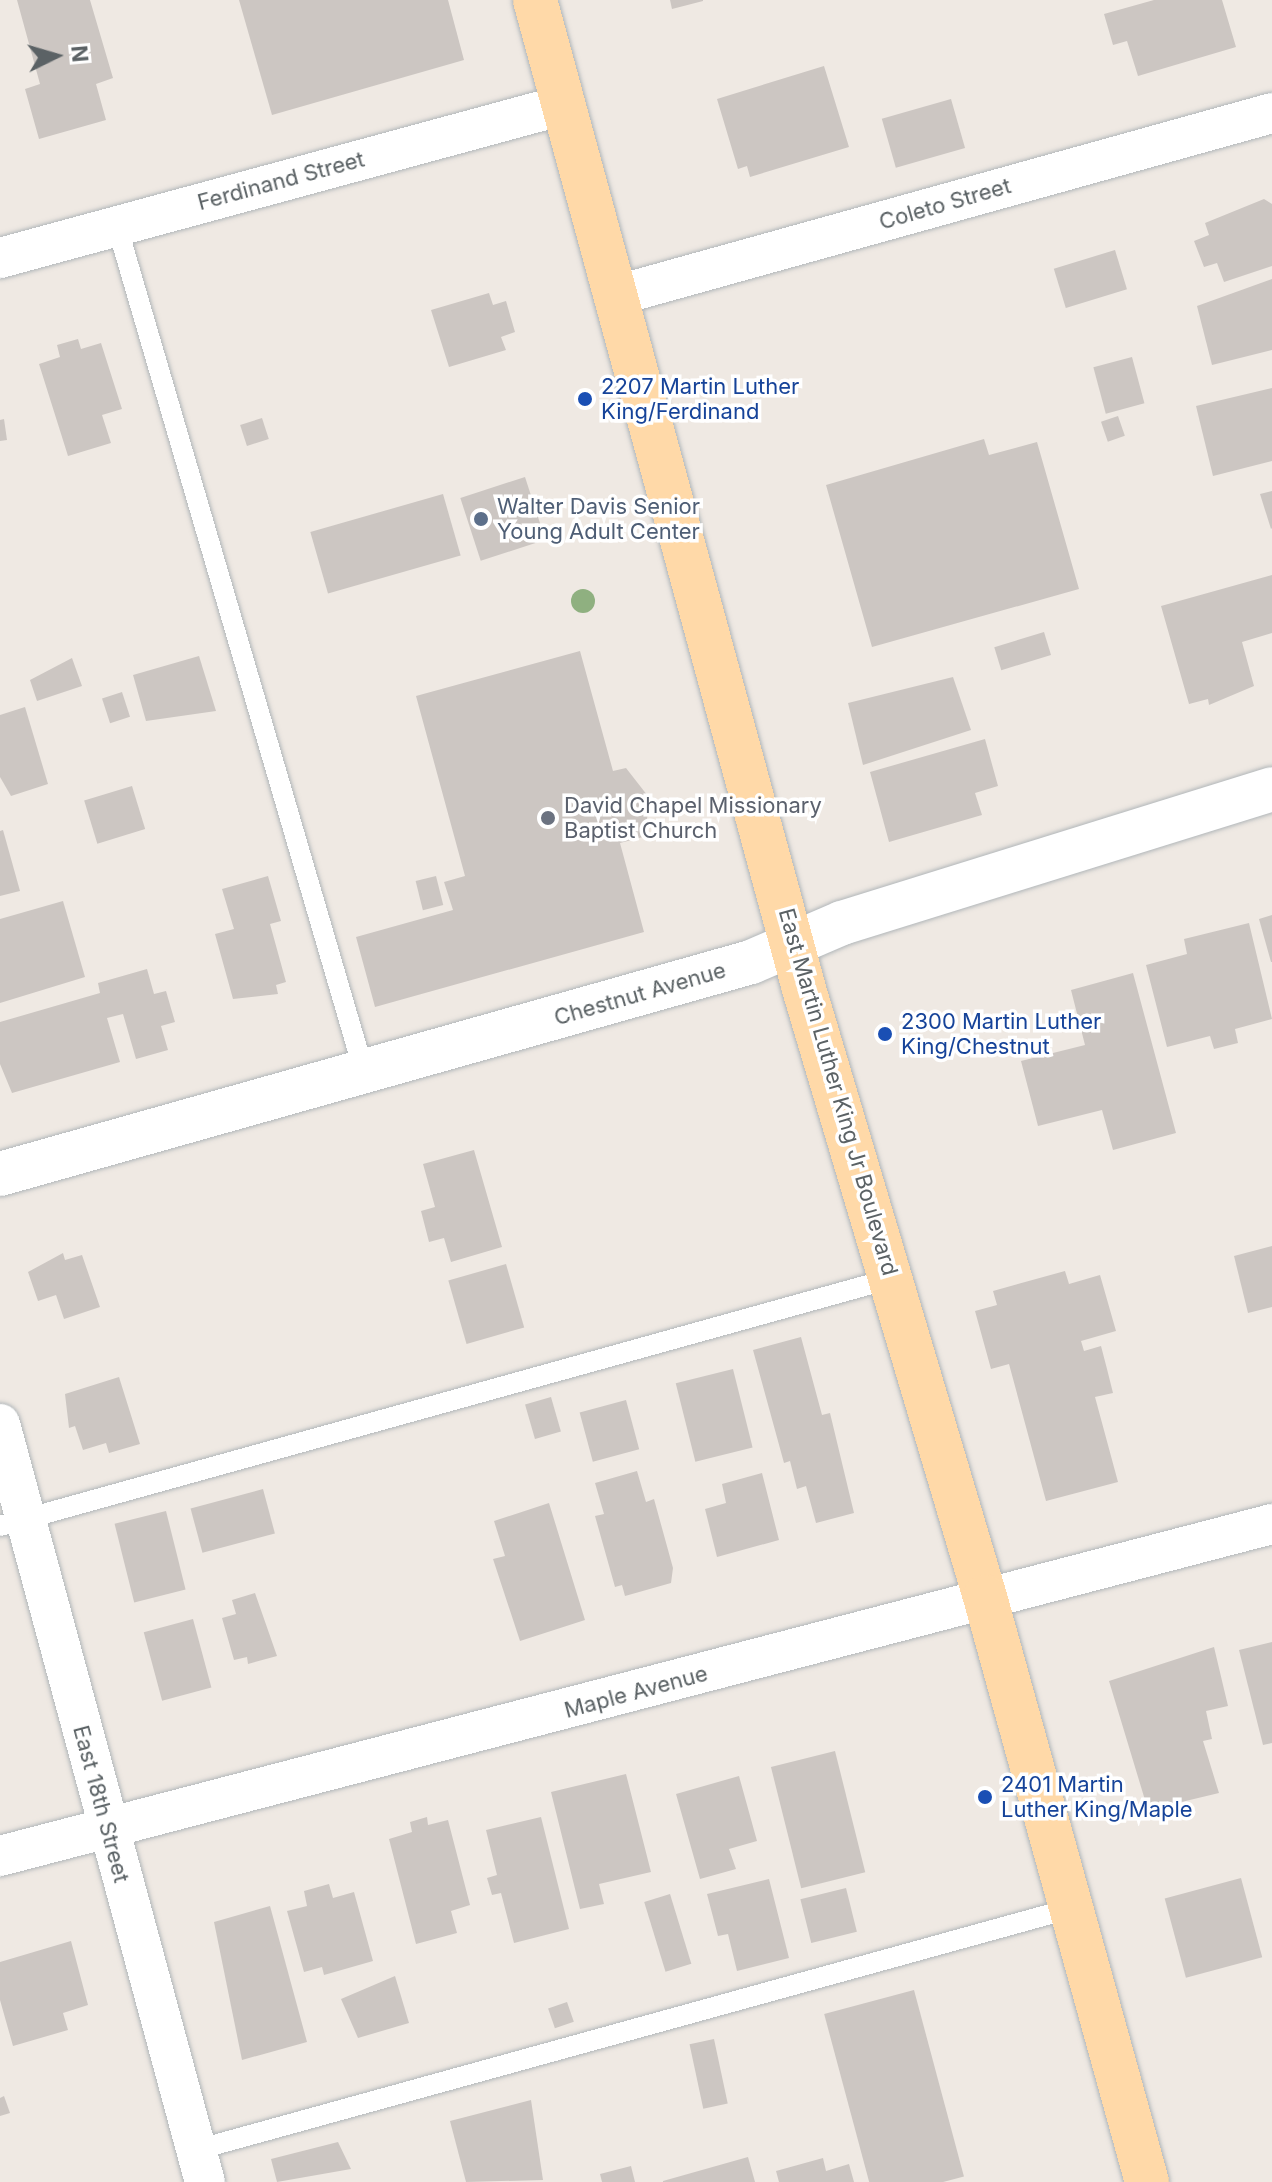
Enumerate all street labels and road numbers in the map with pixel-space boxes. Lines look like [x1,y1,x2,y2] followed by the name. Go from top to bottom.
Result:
[195,146,367,216] street label: Ferdinand Street
[876,173,1014,235] street label: Coleto Street
[773,905,903,1279] street label: East Martin Luther King Jr Boulevard
[551,957,729,1031] street label: Chestnut Avenue
[561,1660,711,1724] street label: Maple Avenue
[67,1723,135,1885] street label: East 18th Street

